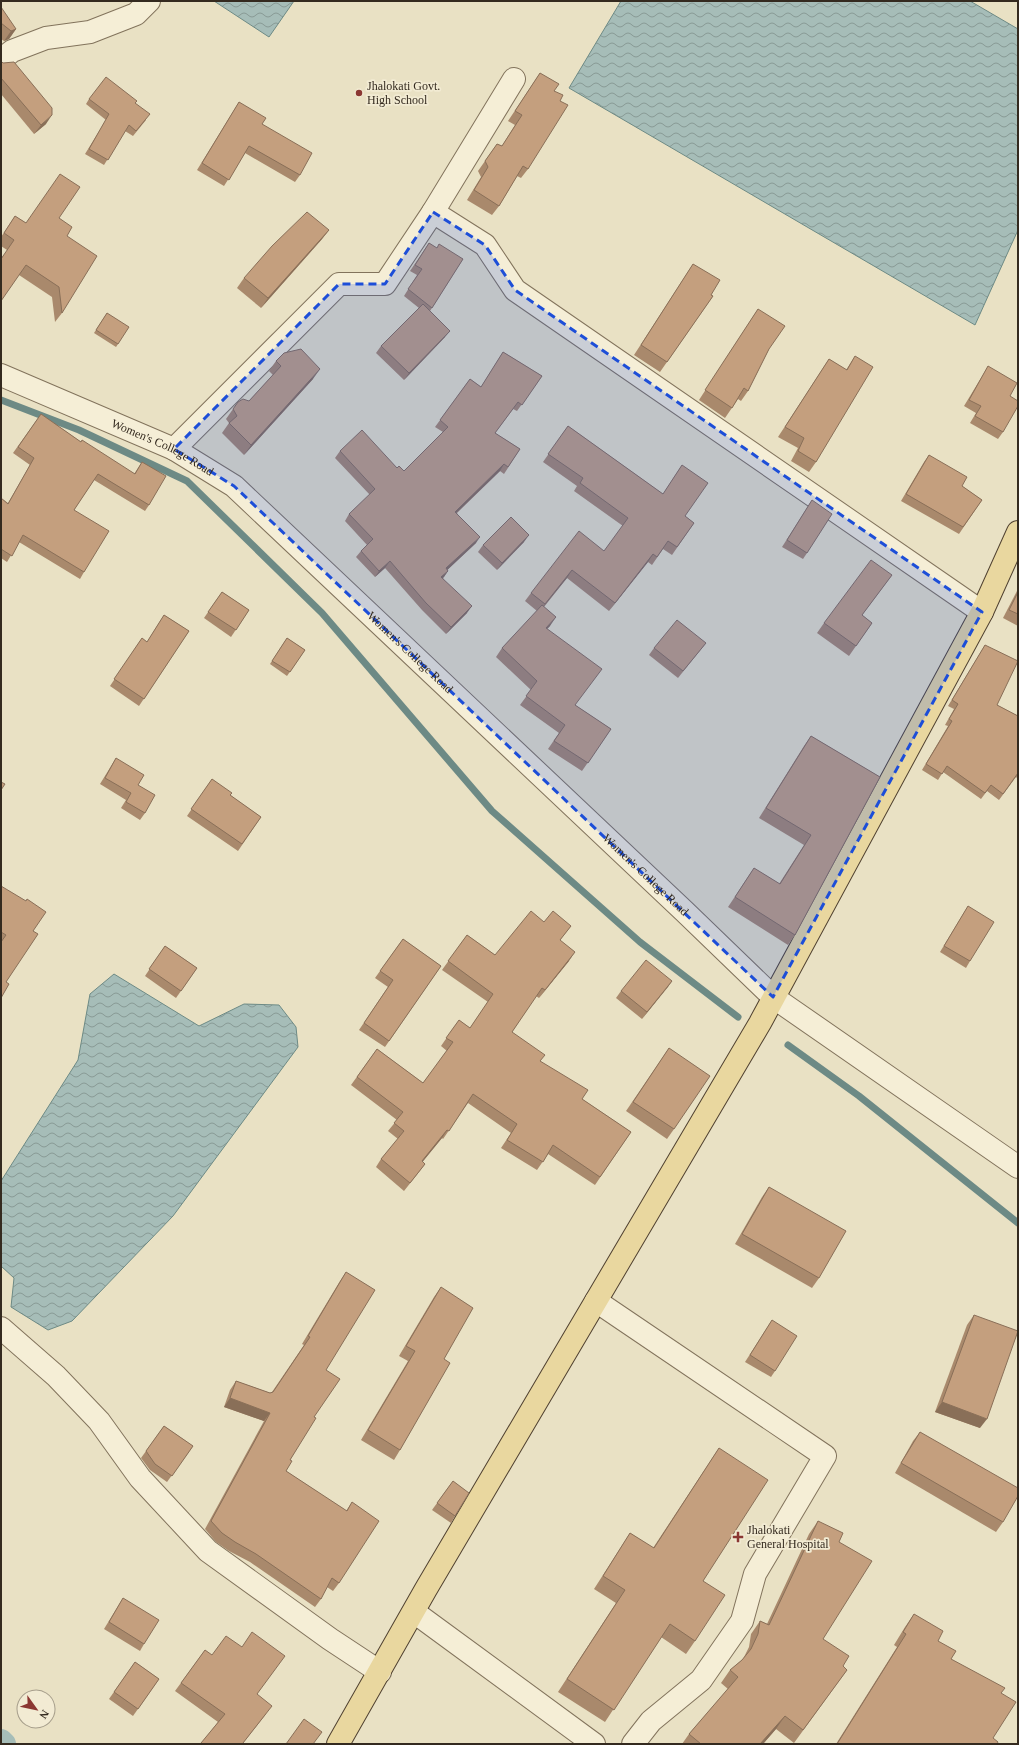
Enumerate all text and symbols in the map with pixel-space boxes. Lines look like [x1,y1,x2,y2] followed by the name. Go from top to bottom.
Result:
[367,79,440,107] place label: Jhalokati Govt. High School
[354,88,364,98] marker: Jhalokati Govt. High School
[109,416,216,479] street label: Women's College Road
[364,609,456,696] street label: Women's College Road
[600,831,692,919] street label: Women's College Road
[747,1523,829,1551] place label: Jhalokati General Hospital
[732,1531,744,1543] marker: Jhalokati General Hospital
[16,1689,56,1729] north arrow
[37,1708,52,1721] text: N

